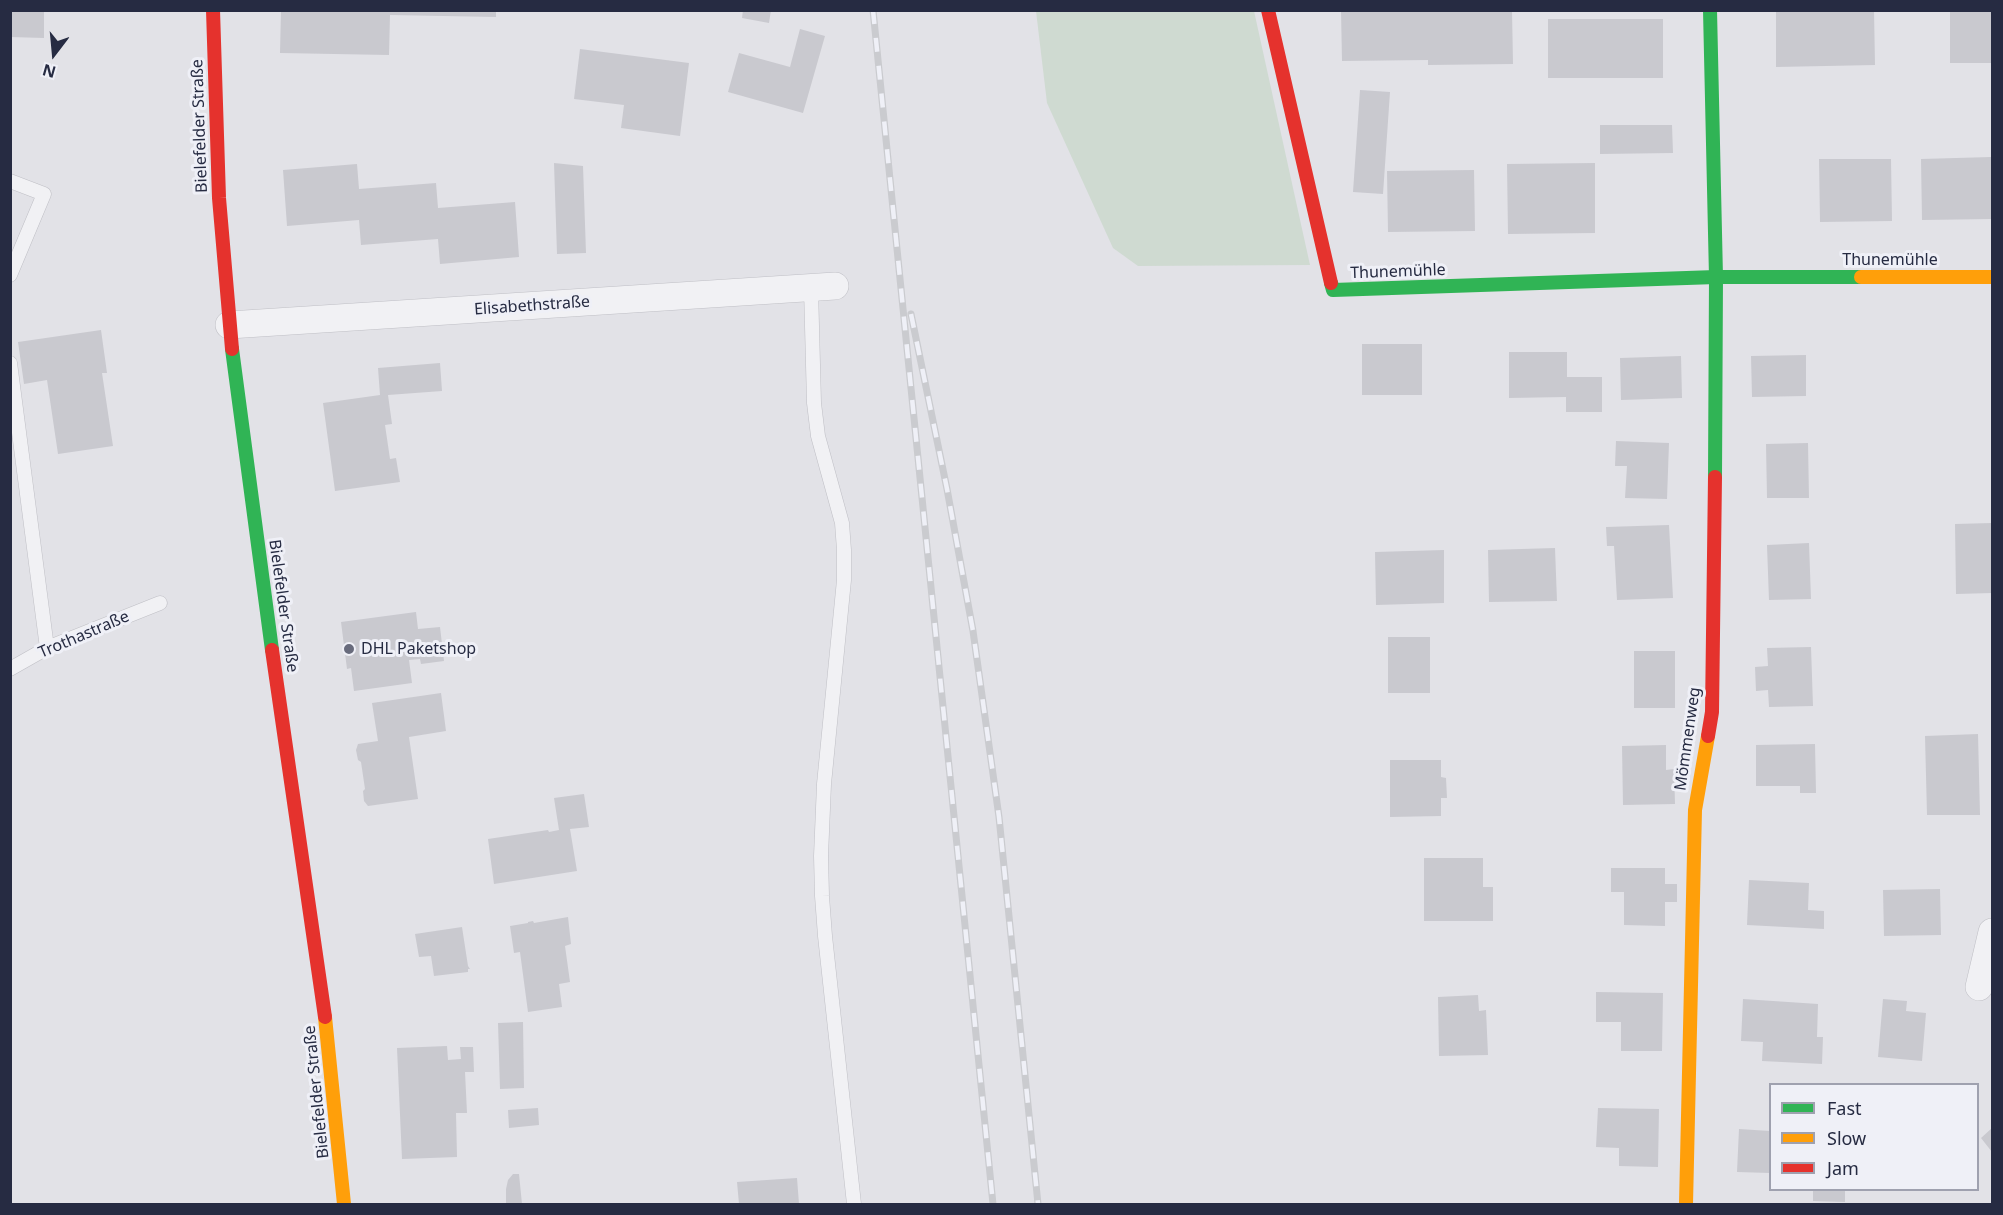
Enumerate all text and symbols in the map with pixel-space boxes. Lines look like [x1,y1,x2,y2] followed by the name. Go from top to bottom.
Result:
[24,24,84,84] north arrow
[40,59,58,84] text: N
[188,59,212,193] street label: Bielefelder Straße
[1842,250,1938,270] street label: Thunemühle
[1350,261,1446,283] street label: Thunemühle
[473,292,591,320] street label: Elisabethstraße
[264,538,302,674] street label: Bielefelder Straße
[36,607,132,663] street label: Trothastraße
[361,639,476,659] place label: DHL Paketshop
[342,642,356,656] marker: DHL Paketshop
[1671,686,1705,792] street label: Mömmenweg
[300,1024,334,1160] street label: Bielefelder Straße
[1769,1083,1979,1191] legend
[1827,1096,1862,1120] text: Fast
[1827,1126,1866,1150] text: Slow
[1827,1156,1859,1180] text: Jam

